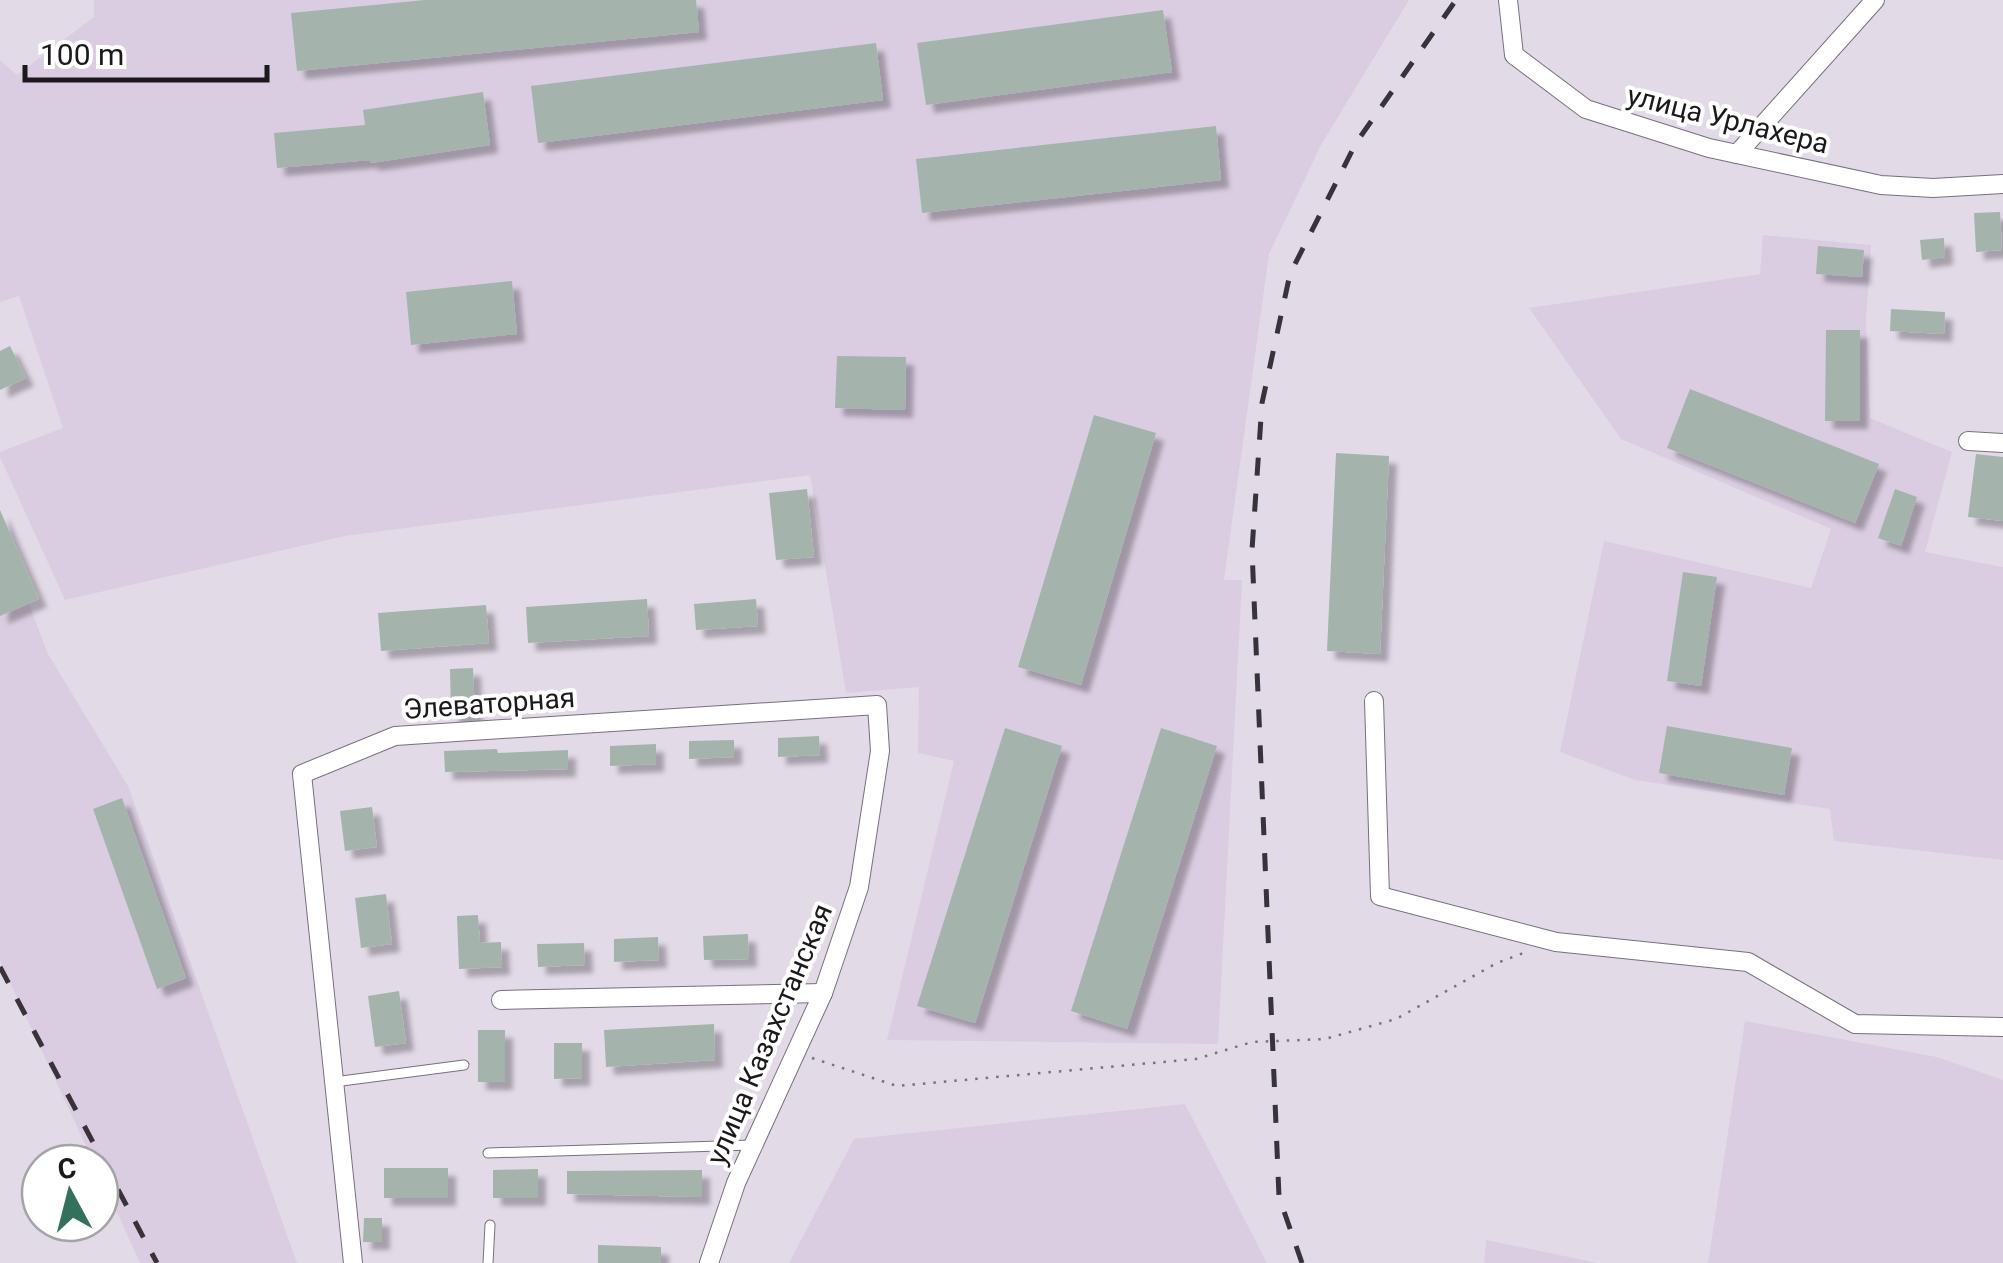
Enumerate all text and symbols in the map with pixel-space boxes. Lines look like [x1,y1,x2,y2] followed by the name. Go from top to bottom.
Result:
[25,20,268,82] scale bar
[40,37,124,72] text: 100 m
[1624,79,1832,160] street label: улица Урлахера
[402,681,576,726] street label: Элеваторная
[700,899,839,1169] street label: улица Казахстанская
[20,1143,120,1243] north arrow
[56,1151,78,1186] text: С

